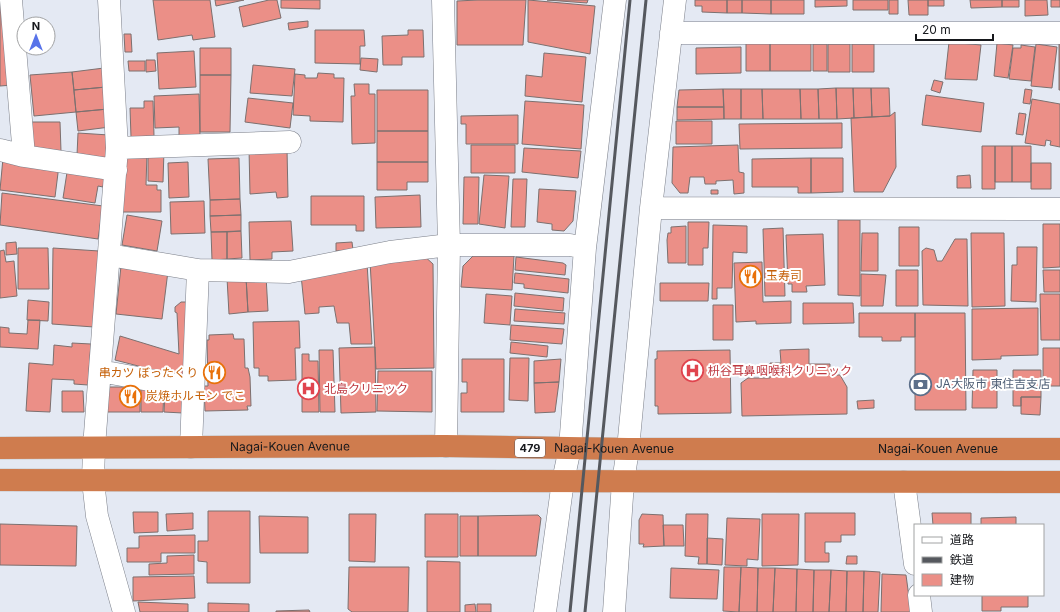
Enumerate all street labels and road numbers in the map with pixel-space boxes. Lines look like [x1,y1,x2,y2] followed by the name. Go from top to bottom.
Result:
[230,438,350,454] street label: Nagai-Kouen Avenue
[515,439,545,457] road number: 479
[554,440,674,456] street label: Nagai-Kouen Avenue
[878,441,998,456] street label: Nagai-Kouen Avenue

